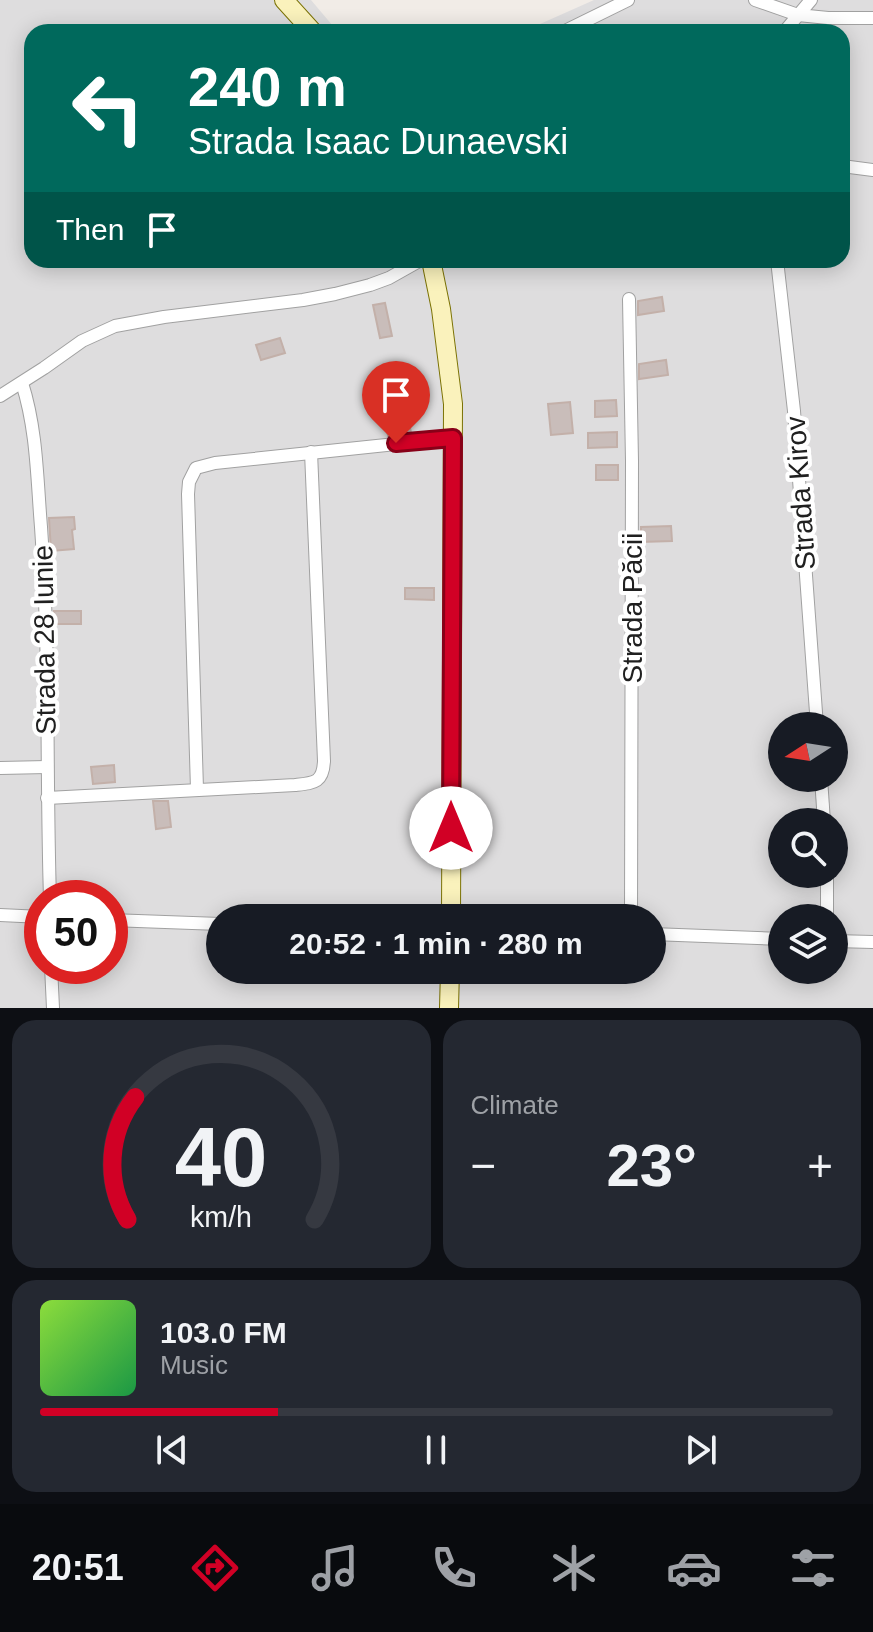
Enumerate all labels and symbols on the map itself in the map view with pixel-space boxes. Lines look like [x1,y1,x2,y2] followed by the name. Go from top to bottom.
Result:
[362,361,430,443] pin
[780,415,821,571] street label: Strada Kirov
[617,533,648,683] street label: Strada Păcii
[27,545,62,735] street label: Strada 28 Iunie
[768,712,848,792] north arrow
[409,786,493,870] position arrow
[24,880,128,984] speed limit sign: 50

